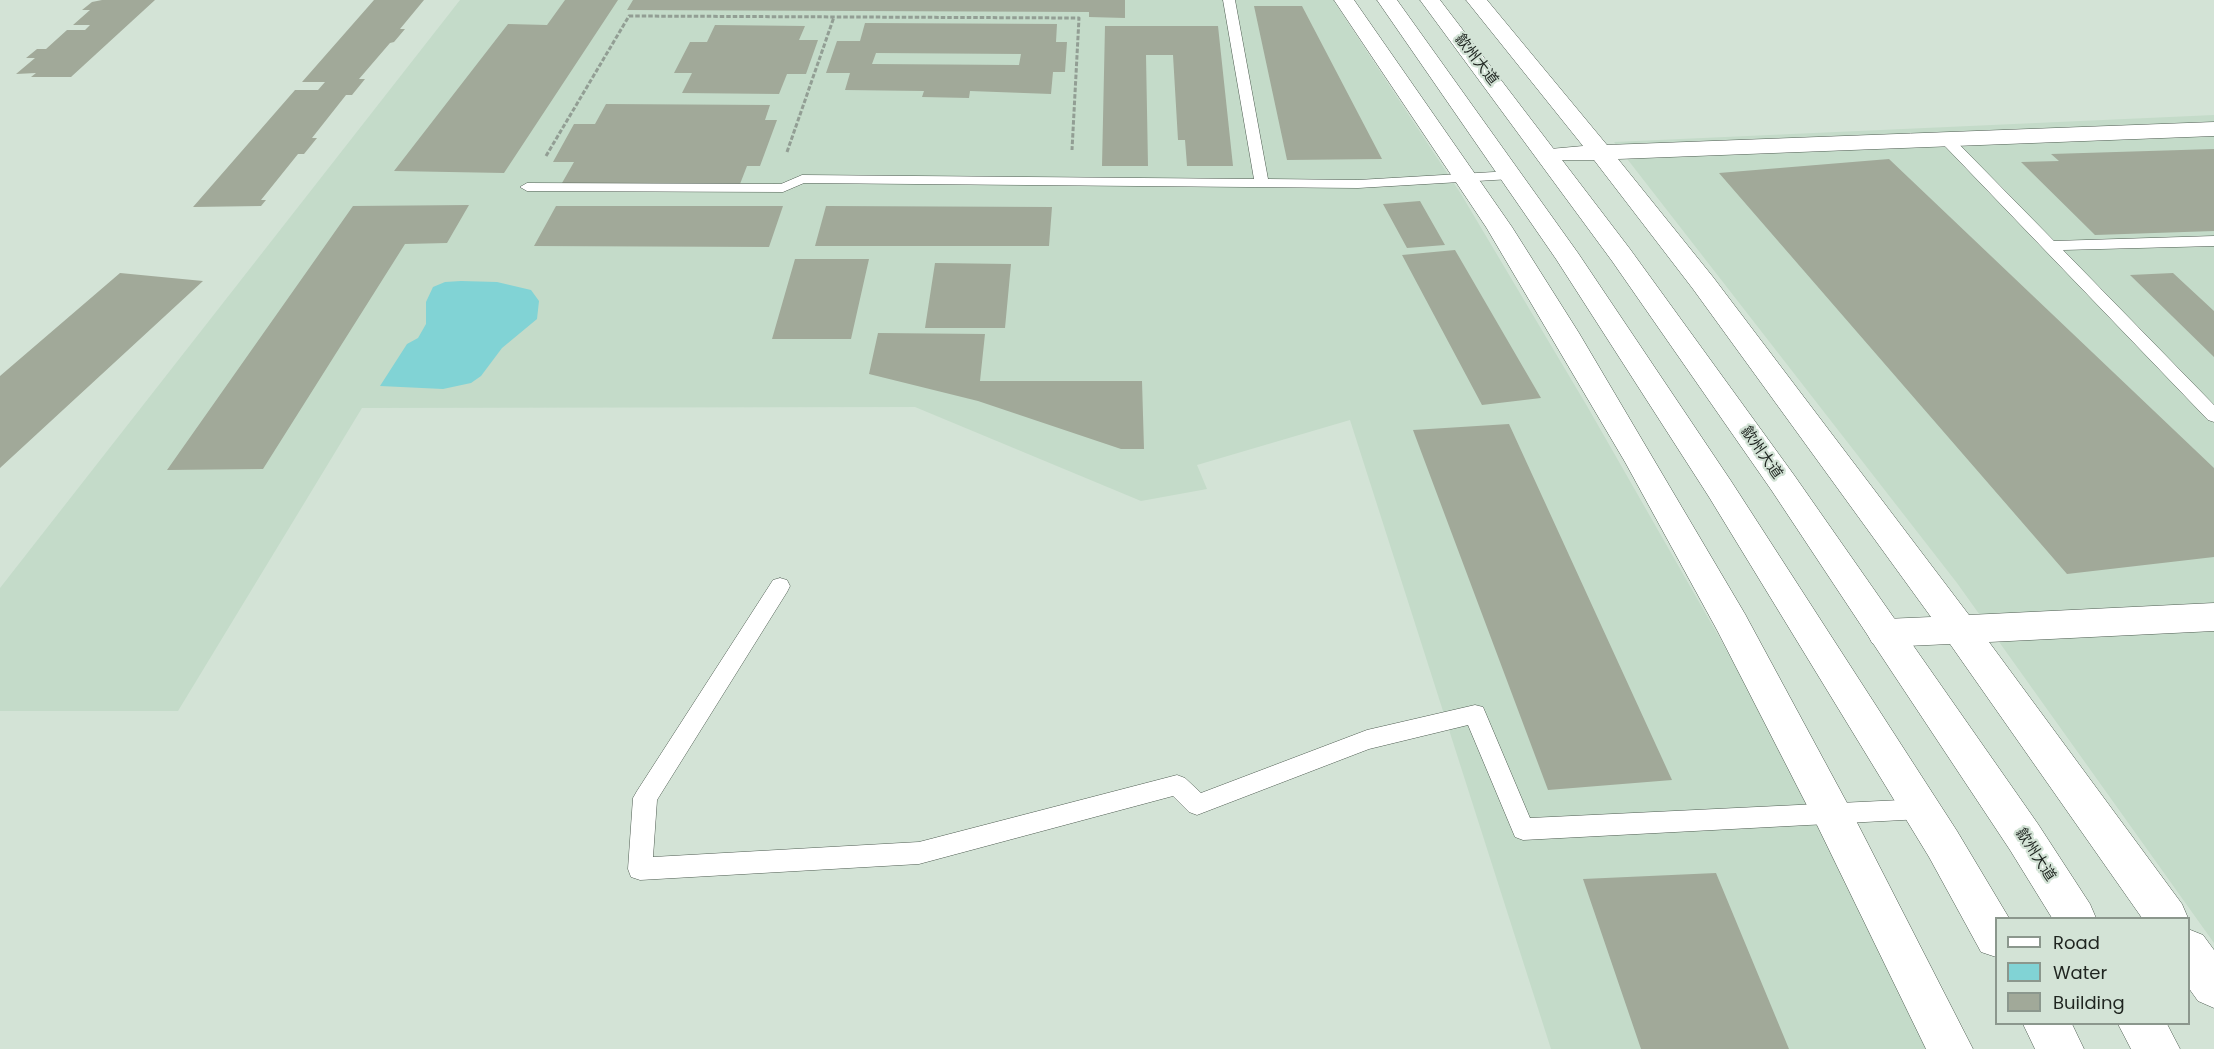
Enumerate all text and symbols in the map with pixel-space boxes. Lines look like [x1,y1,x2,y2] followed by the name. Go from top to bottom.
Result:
[1450,31,1502,89] street label: 歙州大道
[1736,423,1786,483] street label: 歙州大道
[2011,825,2059,885] street label: 歙州大道
[1995,917,2190,1025] legend
[2053,930,2100,955] text: Road
[2053,960,2107,985] text: Water
[2053,990,2125,1015] text: Building

